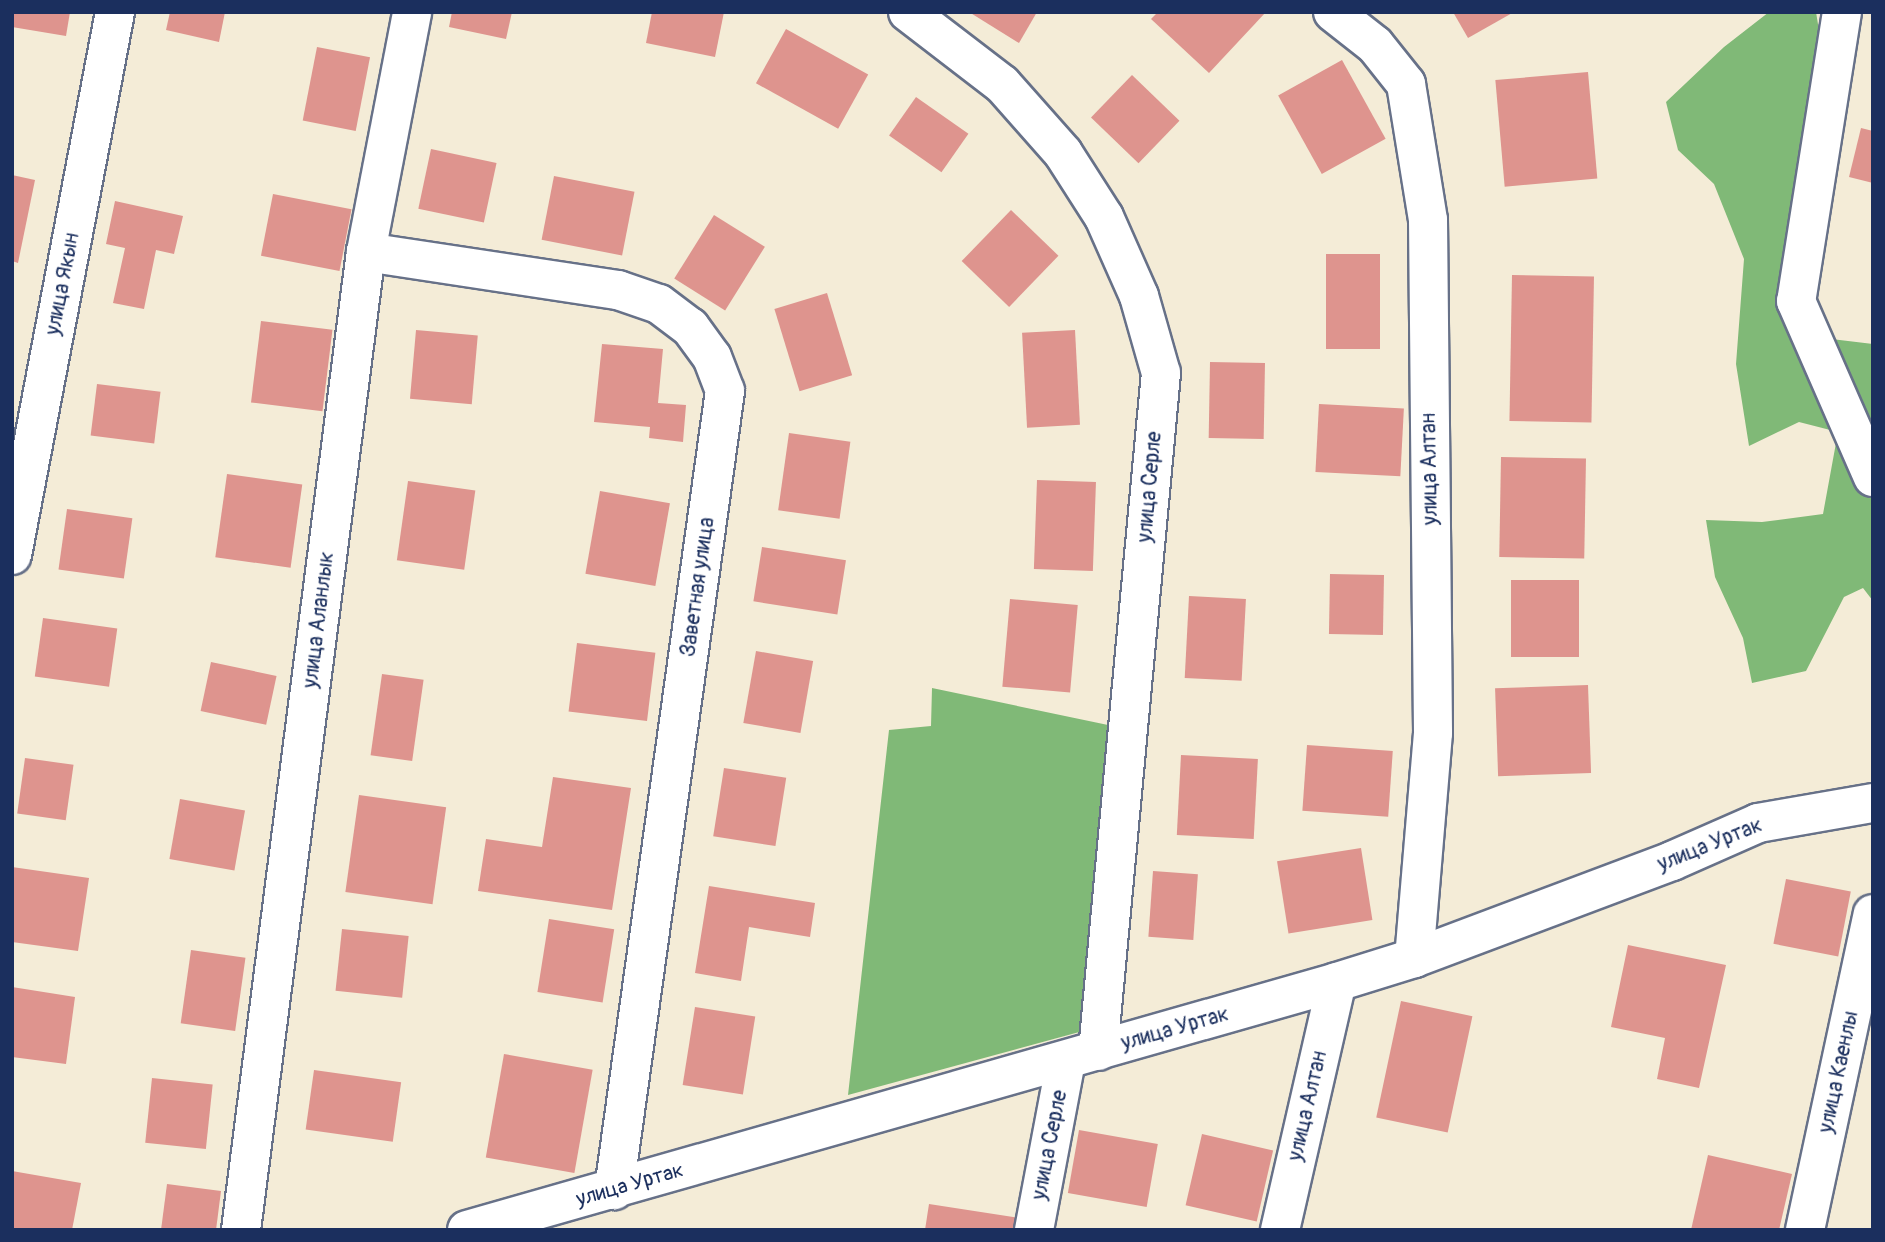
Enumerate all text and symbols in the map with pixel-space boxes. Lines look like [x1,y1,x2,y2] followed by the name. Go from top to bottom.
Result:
[41,231,85,337] street label: улица Якын
[1416,413,1444,525] street label: улица Алтан
[1133,430,1167,544] street label: улица Серле
[676,516,720,658] street label: Заветная улица
[298,550,340,690] street label: улица Аланлык
[1654,813,1766,877] street label: улица Уртак
[1118,1002,1232,1056] street label: улица Уртак
[1814,1009,1864,1135] street label: улица Каенлы
[1283,1048,1333,1164] street label: улица Алтан
[1027,1088,1073,1202] street label: улица Серле
[573,1158,687,1212] street label: улица Уртак

